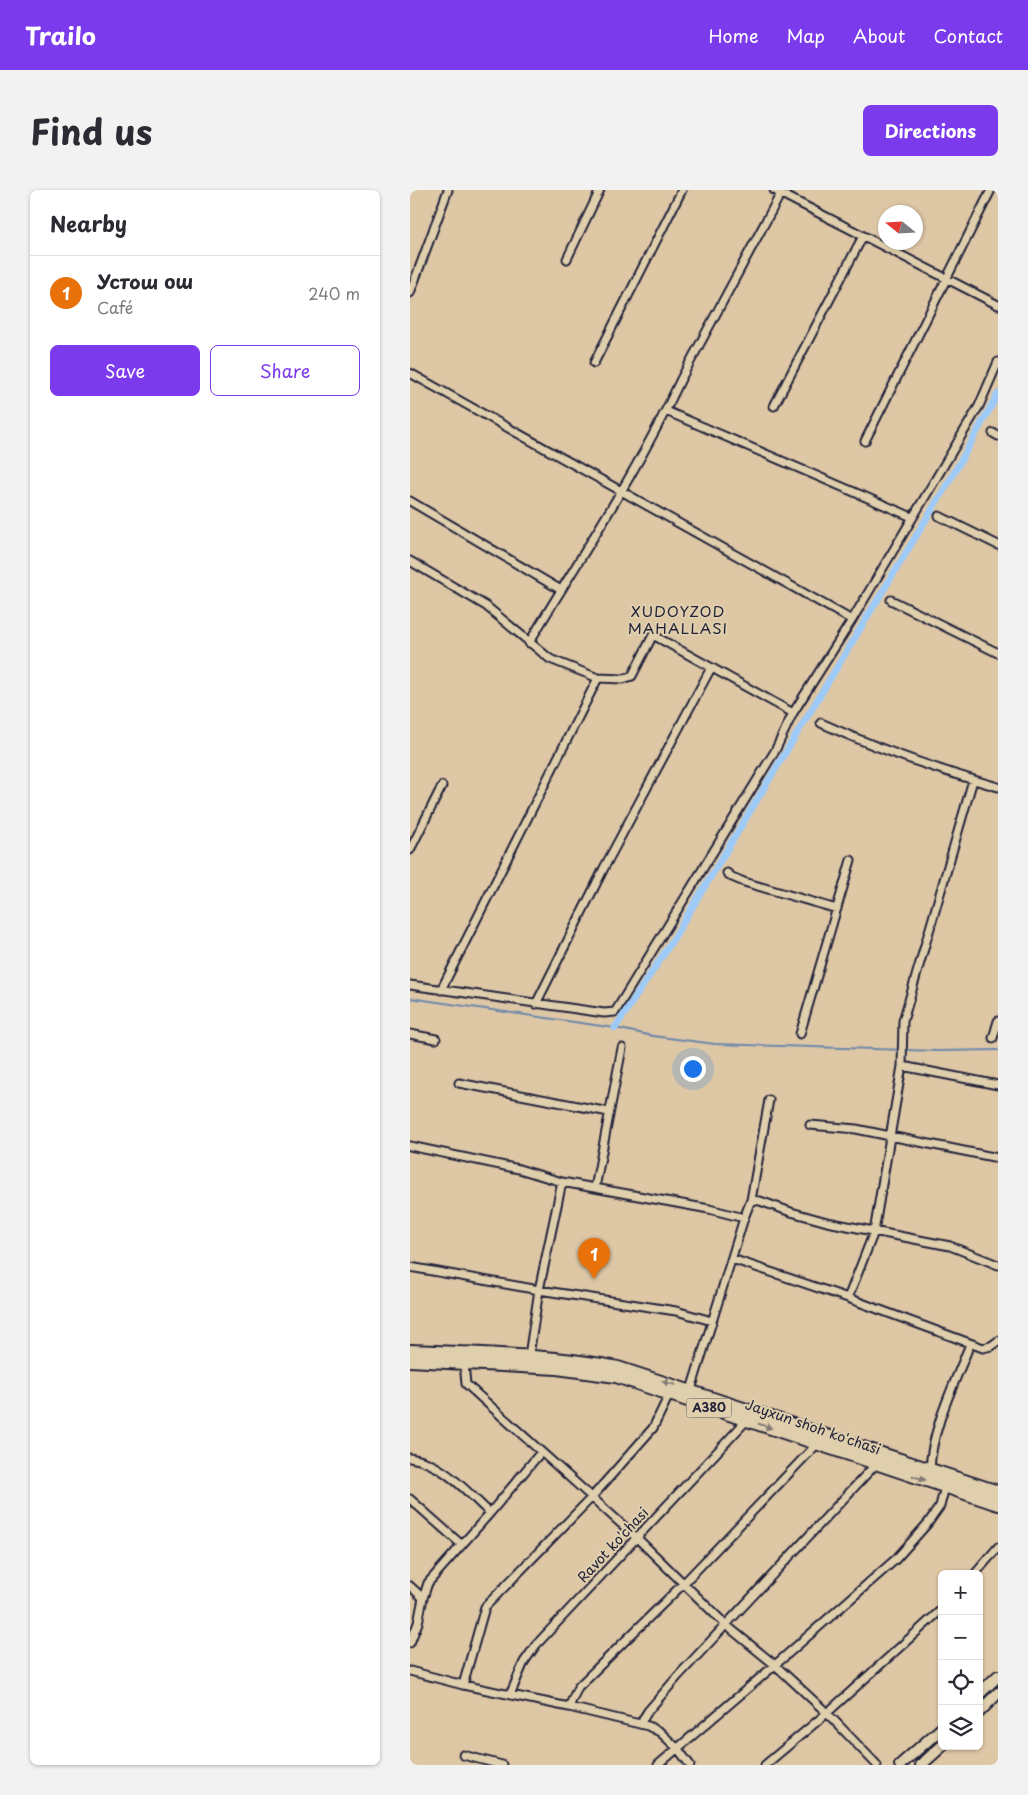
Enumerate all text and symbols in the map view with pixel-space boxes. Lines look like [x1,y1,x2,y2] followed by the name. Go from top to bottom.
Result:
[25,17,96,53] text: Trailo
[708,22,758,49] text: Home
[786,22,825,49] text: Map
[853,22,905,49] text: About
[933,22,1003,49] text: Contact
[30,104,152,157] text: Find us
[863,105,998,156] button: Directions
[878,205,923,250] north arrow
[50,207,127,239] text: Nearby
[97,267,193,295] text: Устош ош
[62,281,70,305] text: 1
[308,281,360,305] text: 240 m
[97,295,133,319] text: Café
[50,345,200,396] button: Save
[210,345,360,396] button: Share
[628,599,728,639] district label: XUDOYZOD MAHALLASI
[680,1056,706,1082] your location
[578,1238,610,1279] pin: 1
[661,1379,676,1387] one-way arrow
[743,1393,884,1460] street label: Jayxun shoh ko'chasi
[686,1398,732,1418] road number: A380
[757,1423,772,1431] one-way arrow
[911,1475,926,1482] one-way arrow
[572,1502,653,1587] street label: Ravot ko'chasi
[938,1570,983,1750] map controls
[938,1570,983,1615] button: +
[938,1615,983,1660] button: −
[938,1660,983,1705] button: locate
[938,1705,983,1750] button: layers

